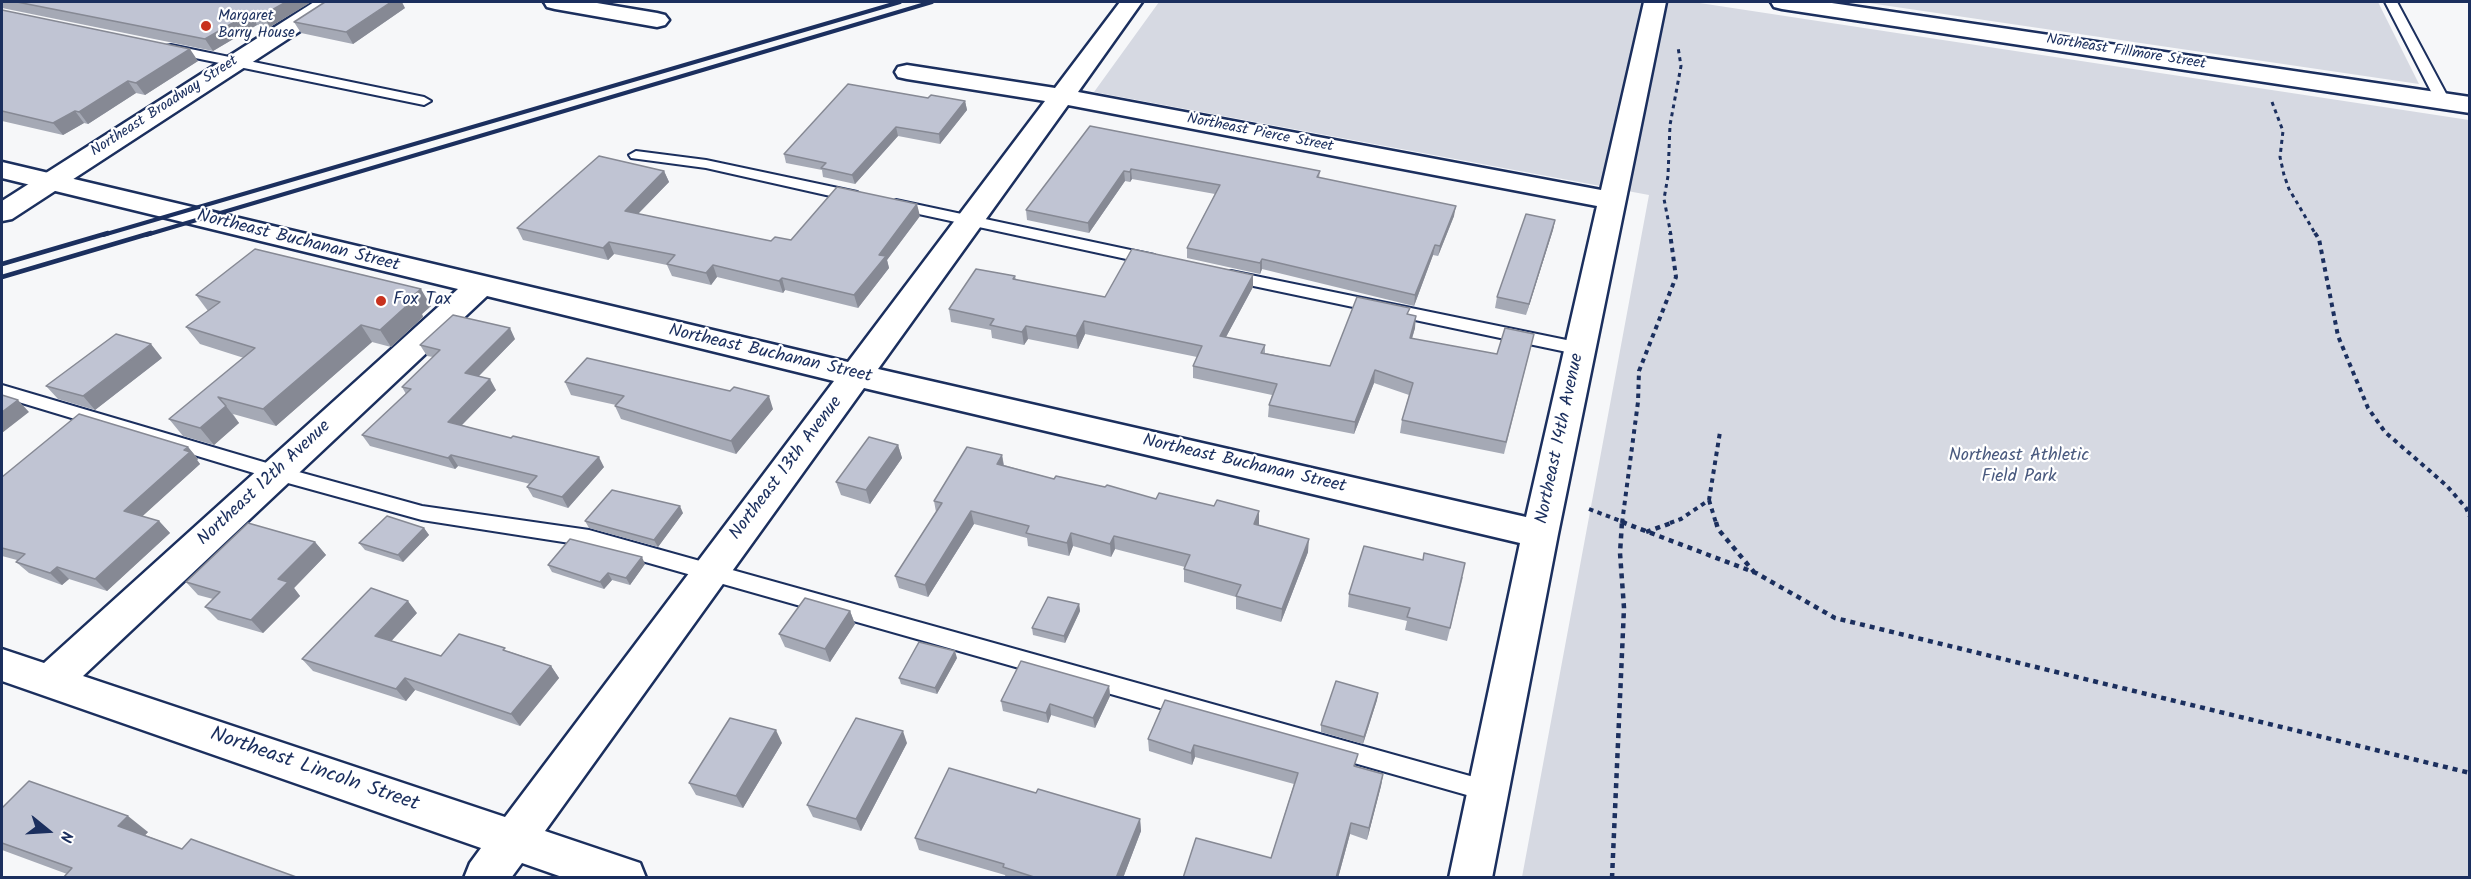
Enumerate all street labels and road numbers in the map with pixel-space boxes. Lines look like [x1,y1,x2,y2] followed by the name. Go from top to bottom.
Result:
[2045,32,2207,74] street label: Northeast Fillmore Street
[88,53,242,161] street label: Northeast Broadway Street
[1185,111,1335,157] street label: Northeast Pierce Street
[194,206,402,278] street label: Northeast Buchanan Street
[666,321,874,389] street label: Northeast Buchanan Street
[1532,352,1590,526] street label: Northeast 14th Avenue
[726,393,848,545] street label: Northeast 13th Avenue
[194,417,336,551] street label: Northeast 12th Avenue
[1140,431,1348,499] street label: Northeast Buchanan Street
[206,723,422,819] street label: Northeast Lincoln Street

